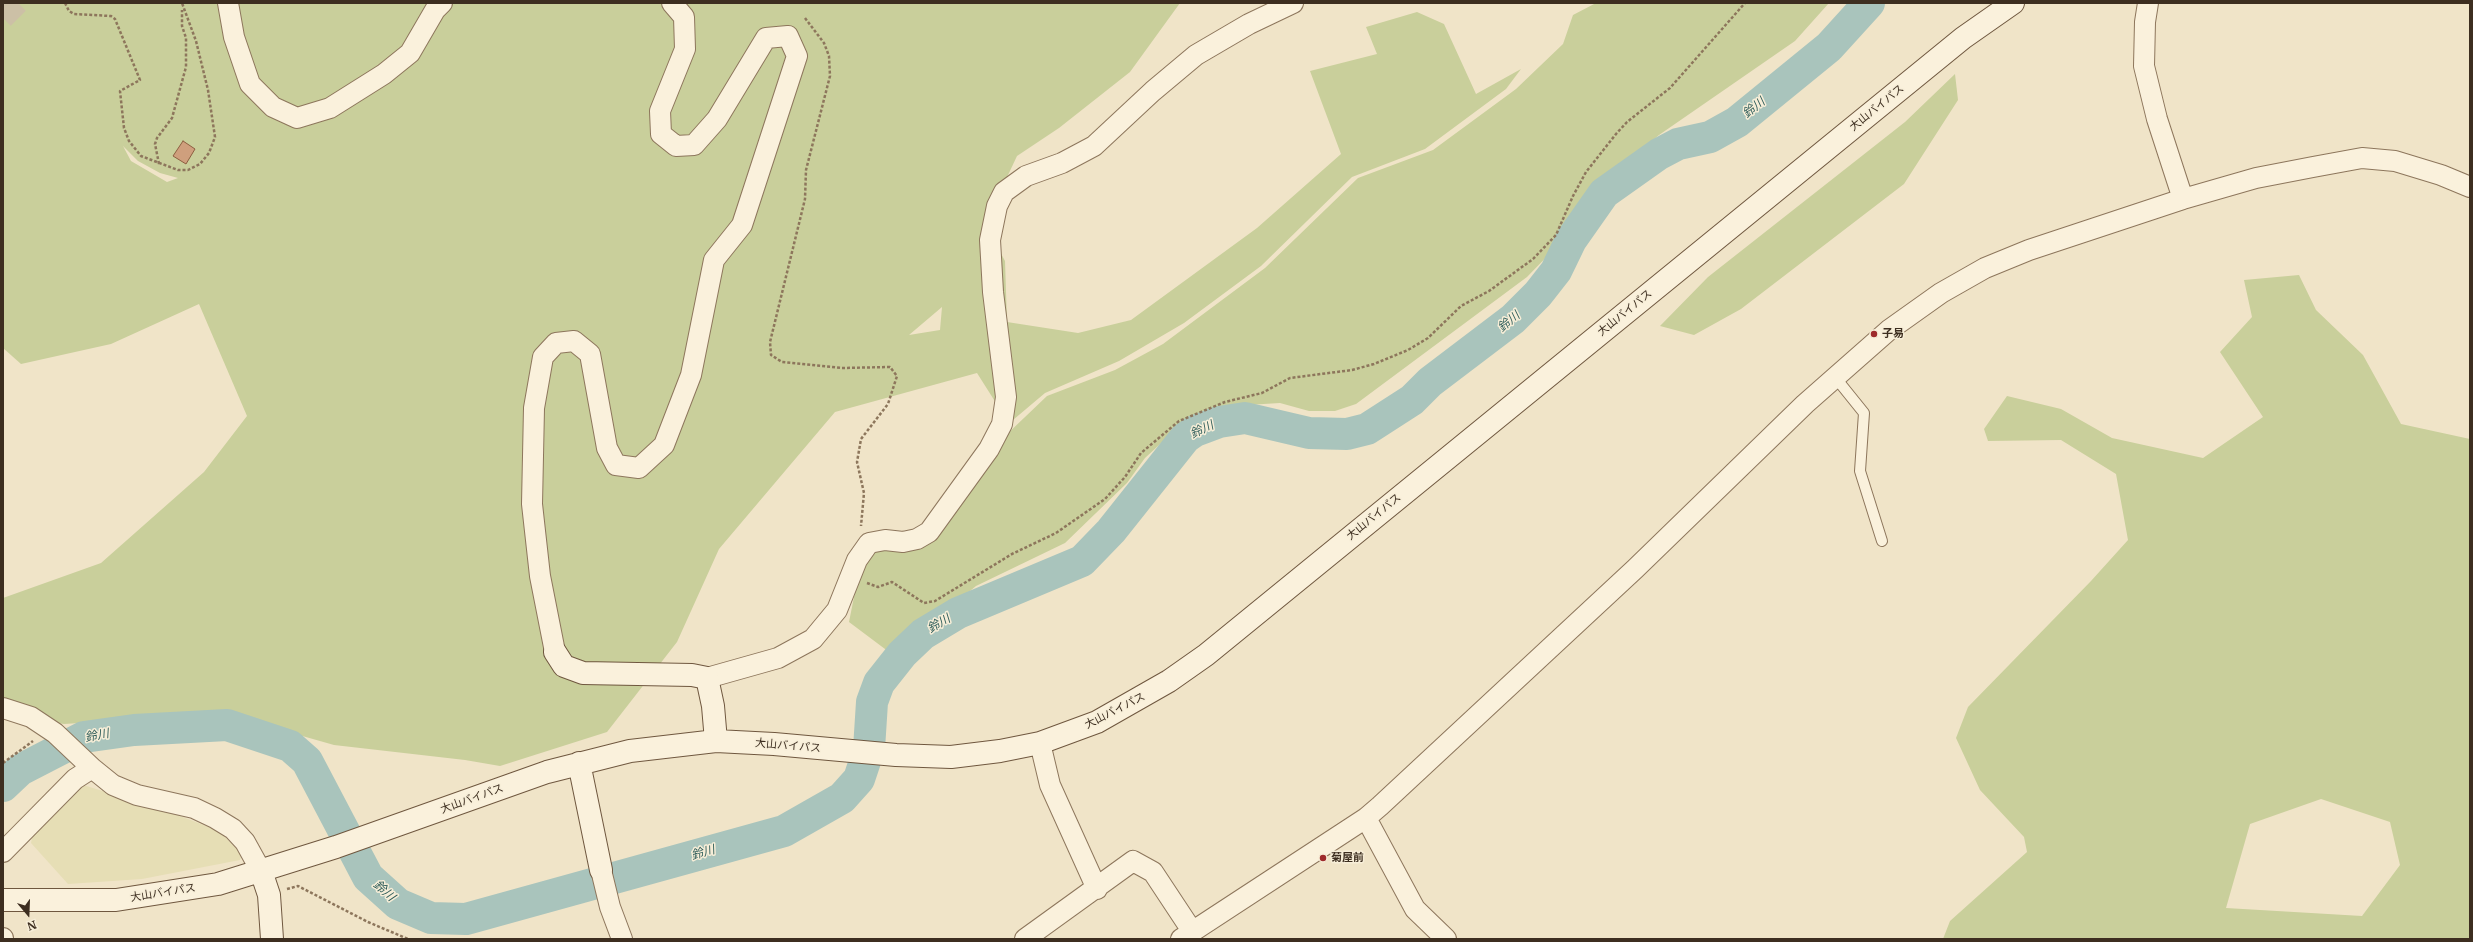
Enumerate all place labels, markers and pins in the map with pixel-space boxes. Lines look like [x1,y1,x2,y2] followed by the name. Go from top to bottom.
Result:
[1882,327,1904,341] place label: 子易
[1869,329,1879,339] marker: 子易
[1331,851,1364,865] place label: 菊屋前
[1318,853,1328,863] marker: 菊屋前

